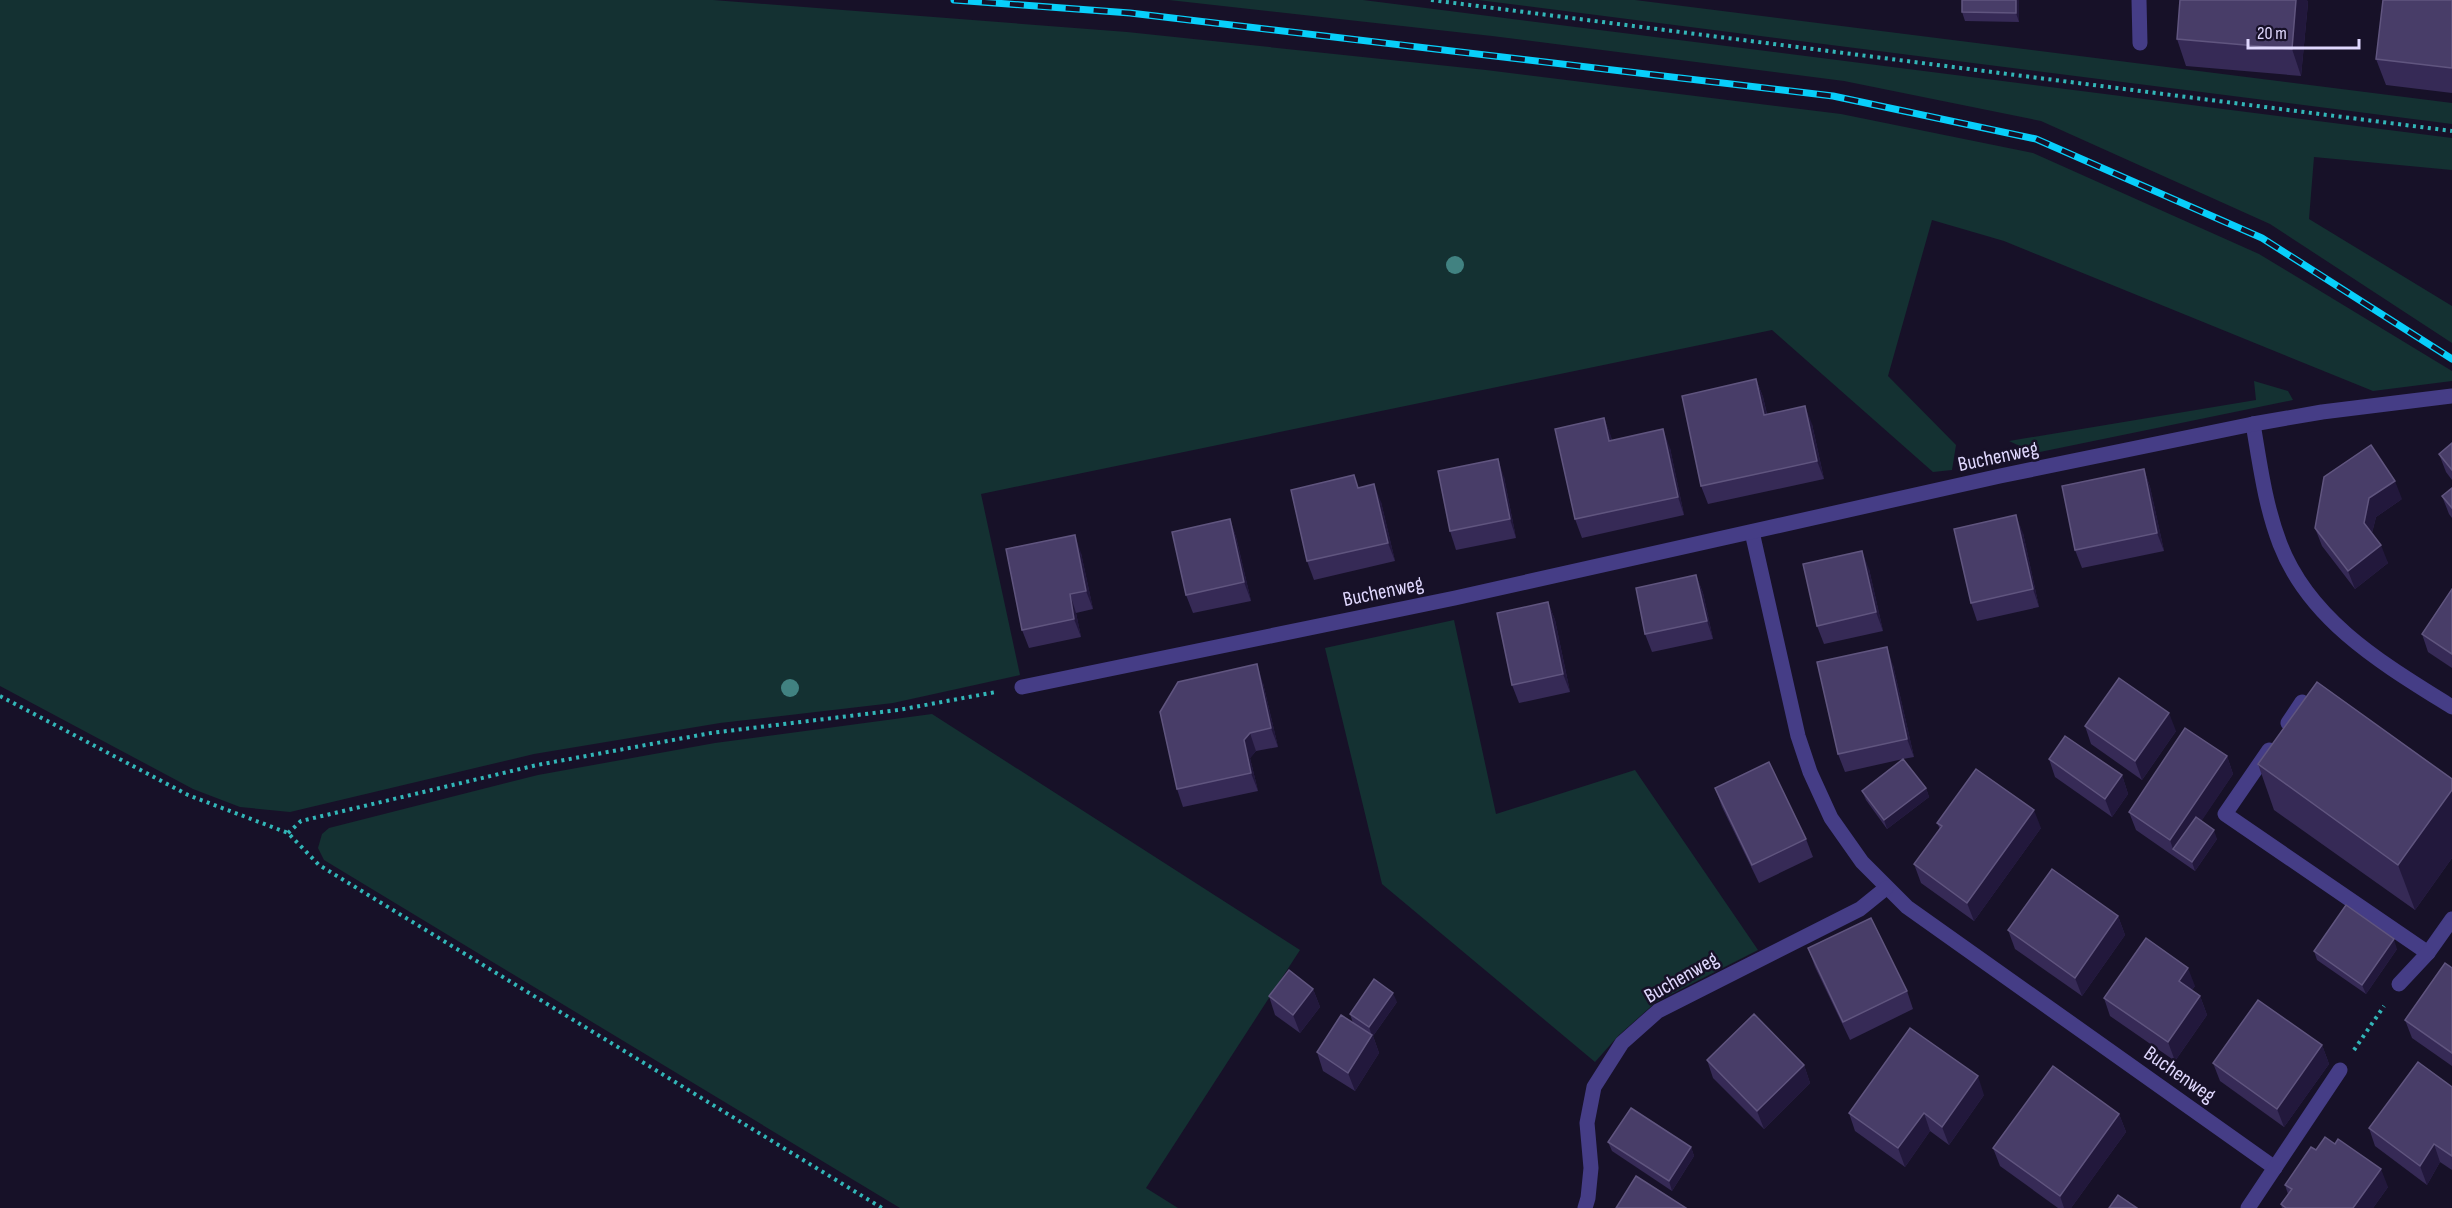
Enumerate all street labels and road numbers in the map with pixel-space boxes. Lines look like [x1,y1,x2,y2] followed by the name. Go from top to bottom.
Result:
[1956,436,2041,477] street label: Buchenweg
[1341,571,1426,612] street label: Buchenweg
[1640,946,1723,1009] street label: Buchenweg
[2139,1041,2220,1108] street label: Buchenweg

